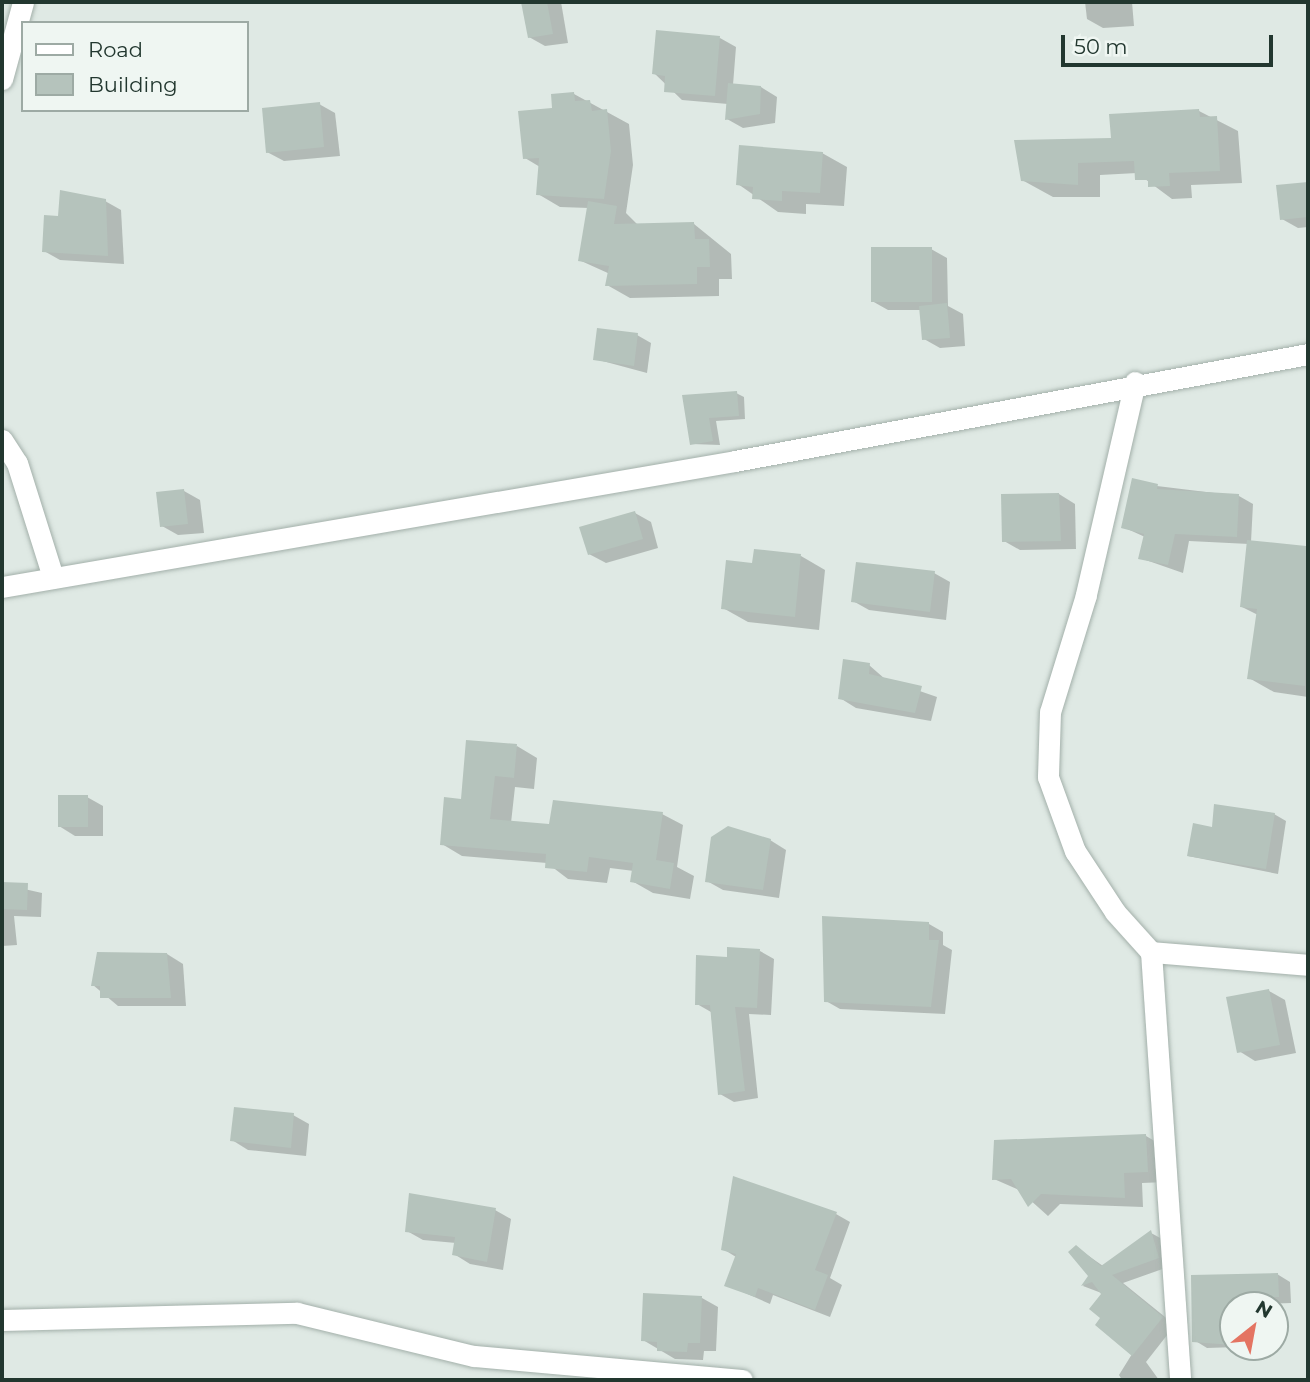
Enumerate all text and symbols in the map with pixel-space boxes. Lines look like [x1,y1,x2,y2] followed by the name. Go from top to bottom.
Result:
[21,21,248,112] legend
[1065,21,1277,65] scale bar
[1074,34,1128,59] text: 50 m
[88,37,143,62] text: Road
[88,72,178,97] text: Building
[1219,1291,1289,1361] north arrow
[1252,1295,1277,1323] text: N

